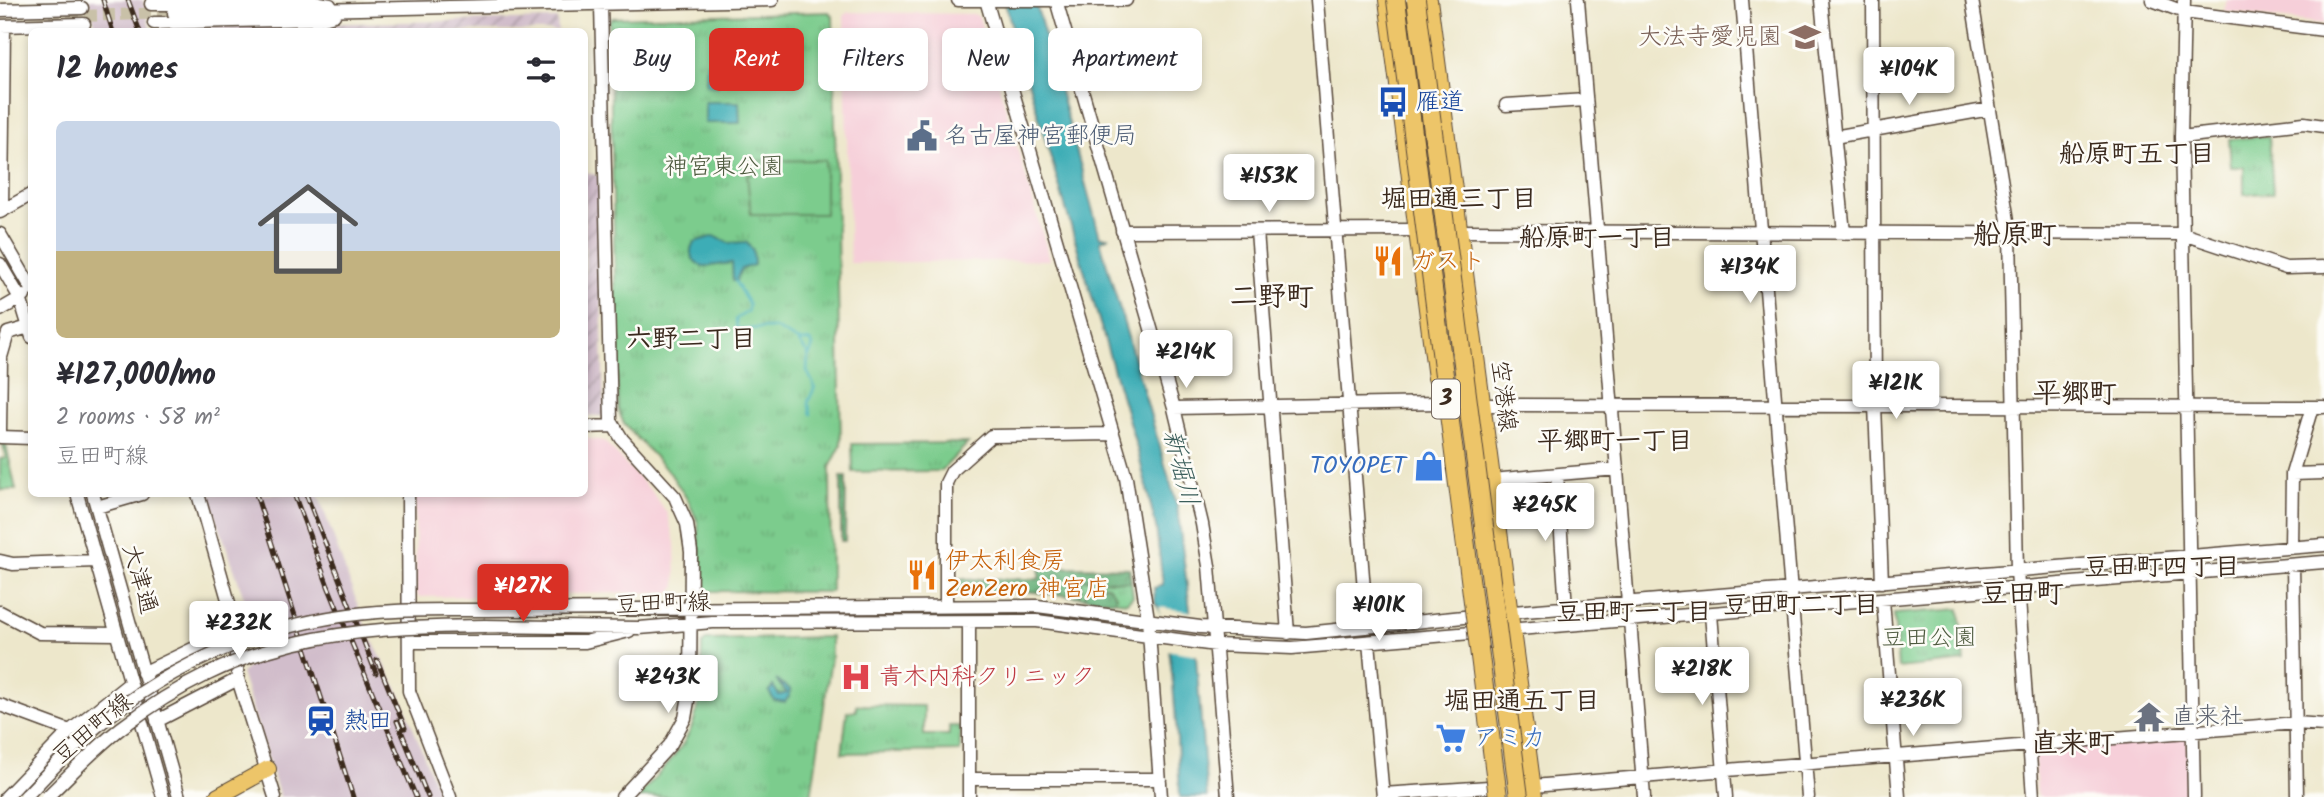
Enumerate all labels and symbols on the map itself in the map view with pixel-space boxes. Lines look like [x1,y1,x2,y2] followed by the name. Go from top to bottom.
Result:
[1638,18,1782,57] place label: 大法寺愛児園
[1788,20,1822,54] school or university icon: 大法寺愛児園
[1860,48,1958,107] pin: ¥104K
[1416,83,1464,122] place label: 雁道
[1376,85,1410,119] bus stop icon: 雁道
[945,117,1137,156] place label: 名古屋神宮郵便局
[905,119,939,153] public building icon: 名古屋神宮郵便局
[2059,134,2215,176] district label: 船原町五丁目
[664,148,784,187] park label: 神宮東公園
[1220,154,1318,214] pin: ¥153K
[1381,179,1537,221] district label: 堀田通三丁目
[1973,213,2057,258] district label: 船原町
[1519,218,1675,260] district label: 船原町一丁目
[1411,242,1485,281] place label: ガスト
[1371,244,1405,278] restaurant icon: ガスト
[1701,246,1799,305] pin: ¥134K
[1230,275,1314,320] district label: 二野町
[626,319,756,361] district label: 六野二丁目
[1137,330,1235,390] pin: ¥214K
[1479,358,1527,434] street label: 空港線
[1847,362,1945,421] pin: ¥121K
[2033,372,2117,417] district label: 平郷町
[1432,380,1460,418] road number: 3
[1537,421,1693,463] district label: 平郷町一丁目
[1150,425,1210,511] water label: 新堀川
[1310,447,1408,486] place label: TOYOPET
[1412,449,1446,483] shop icon: TOYOPET
[1496,484,1594,543] pin: ¥245K
[110,539,168,619] street label: 大津通
[945,542,1110,609] place label: 伊太利食房 ZenZero 神宮店
[2084,547,2240,589] district label: 豆田町四丁目
[905,558,939,592] restaurant icon: 伊太利食房 ZenZero 神宮店
[474,564,572,624] pin: ¥127K
[1980,572,2064,617] district label: 豆田町
[614,583,712,625] street label: 豆田町線
[1330,584,1428,643] pin: ¥101K
[1723,585,1879,627] district label: 豆田町二丁目
[1556,592,1712,634] district label: 豆田町一丁目
[190,602,288,661] pin: ¥232K
[1881,619,1977,658] park label: 豆田公園
[1653,648,1751,707] pin: ¥218K
[619,656,717,715] pin: ¥243K
[879,658,1095,697] place label: 青木内科クリニック
[839,660,873,694] hospital icon: 青木内科クリニック
[1864,678,1962,738] pin: ¥236K
[1444,681,1600,723] district label: 堀田通五丁目
[44,683,142,775] street label: 豆田町線
[2172,698,2244,737] place label: 直来社
[2132,700,2166,734] temple icon: 直来社
[344,702,392,741] place label: 熱田
[304,704,338,738] station icon: 熱田
[1474,719,1546,758] place label: アミカ
[1434,721,1468,755] supermarket icon: アミカ
[2031,722,2115,767] district label: 直来町

